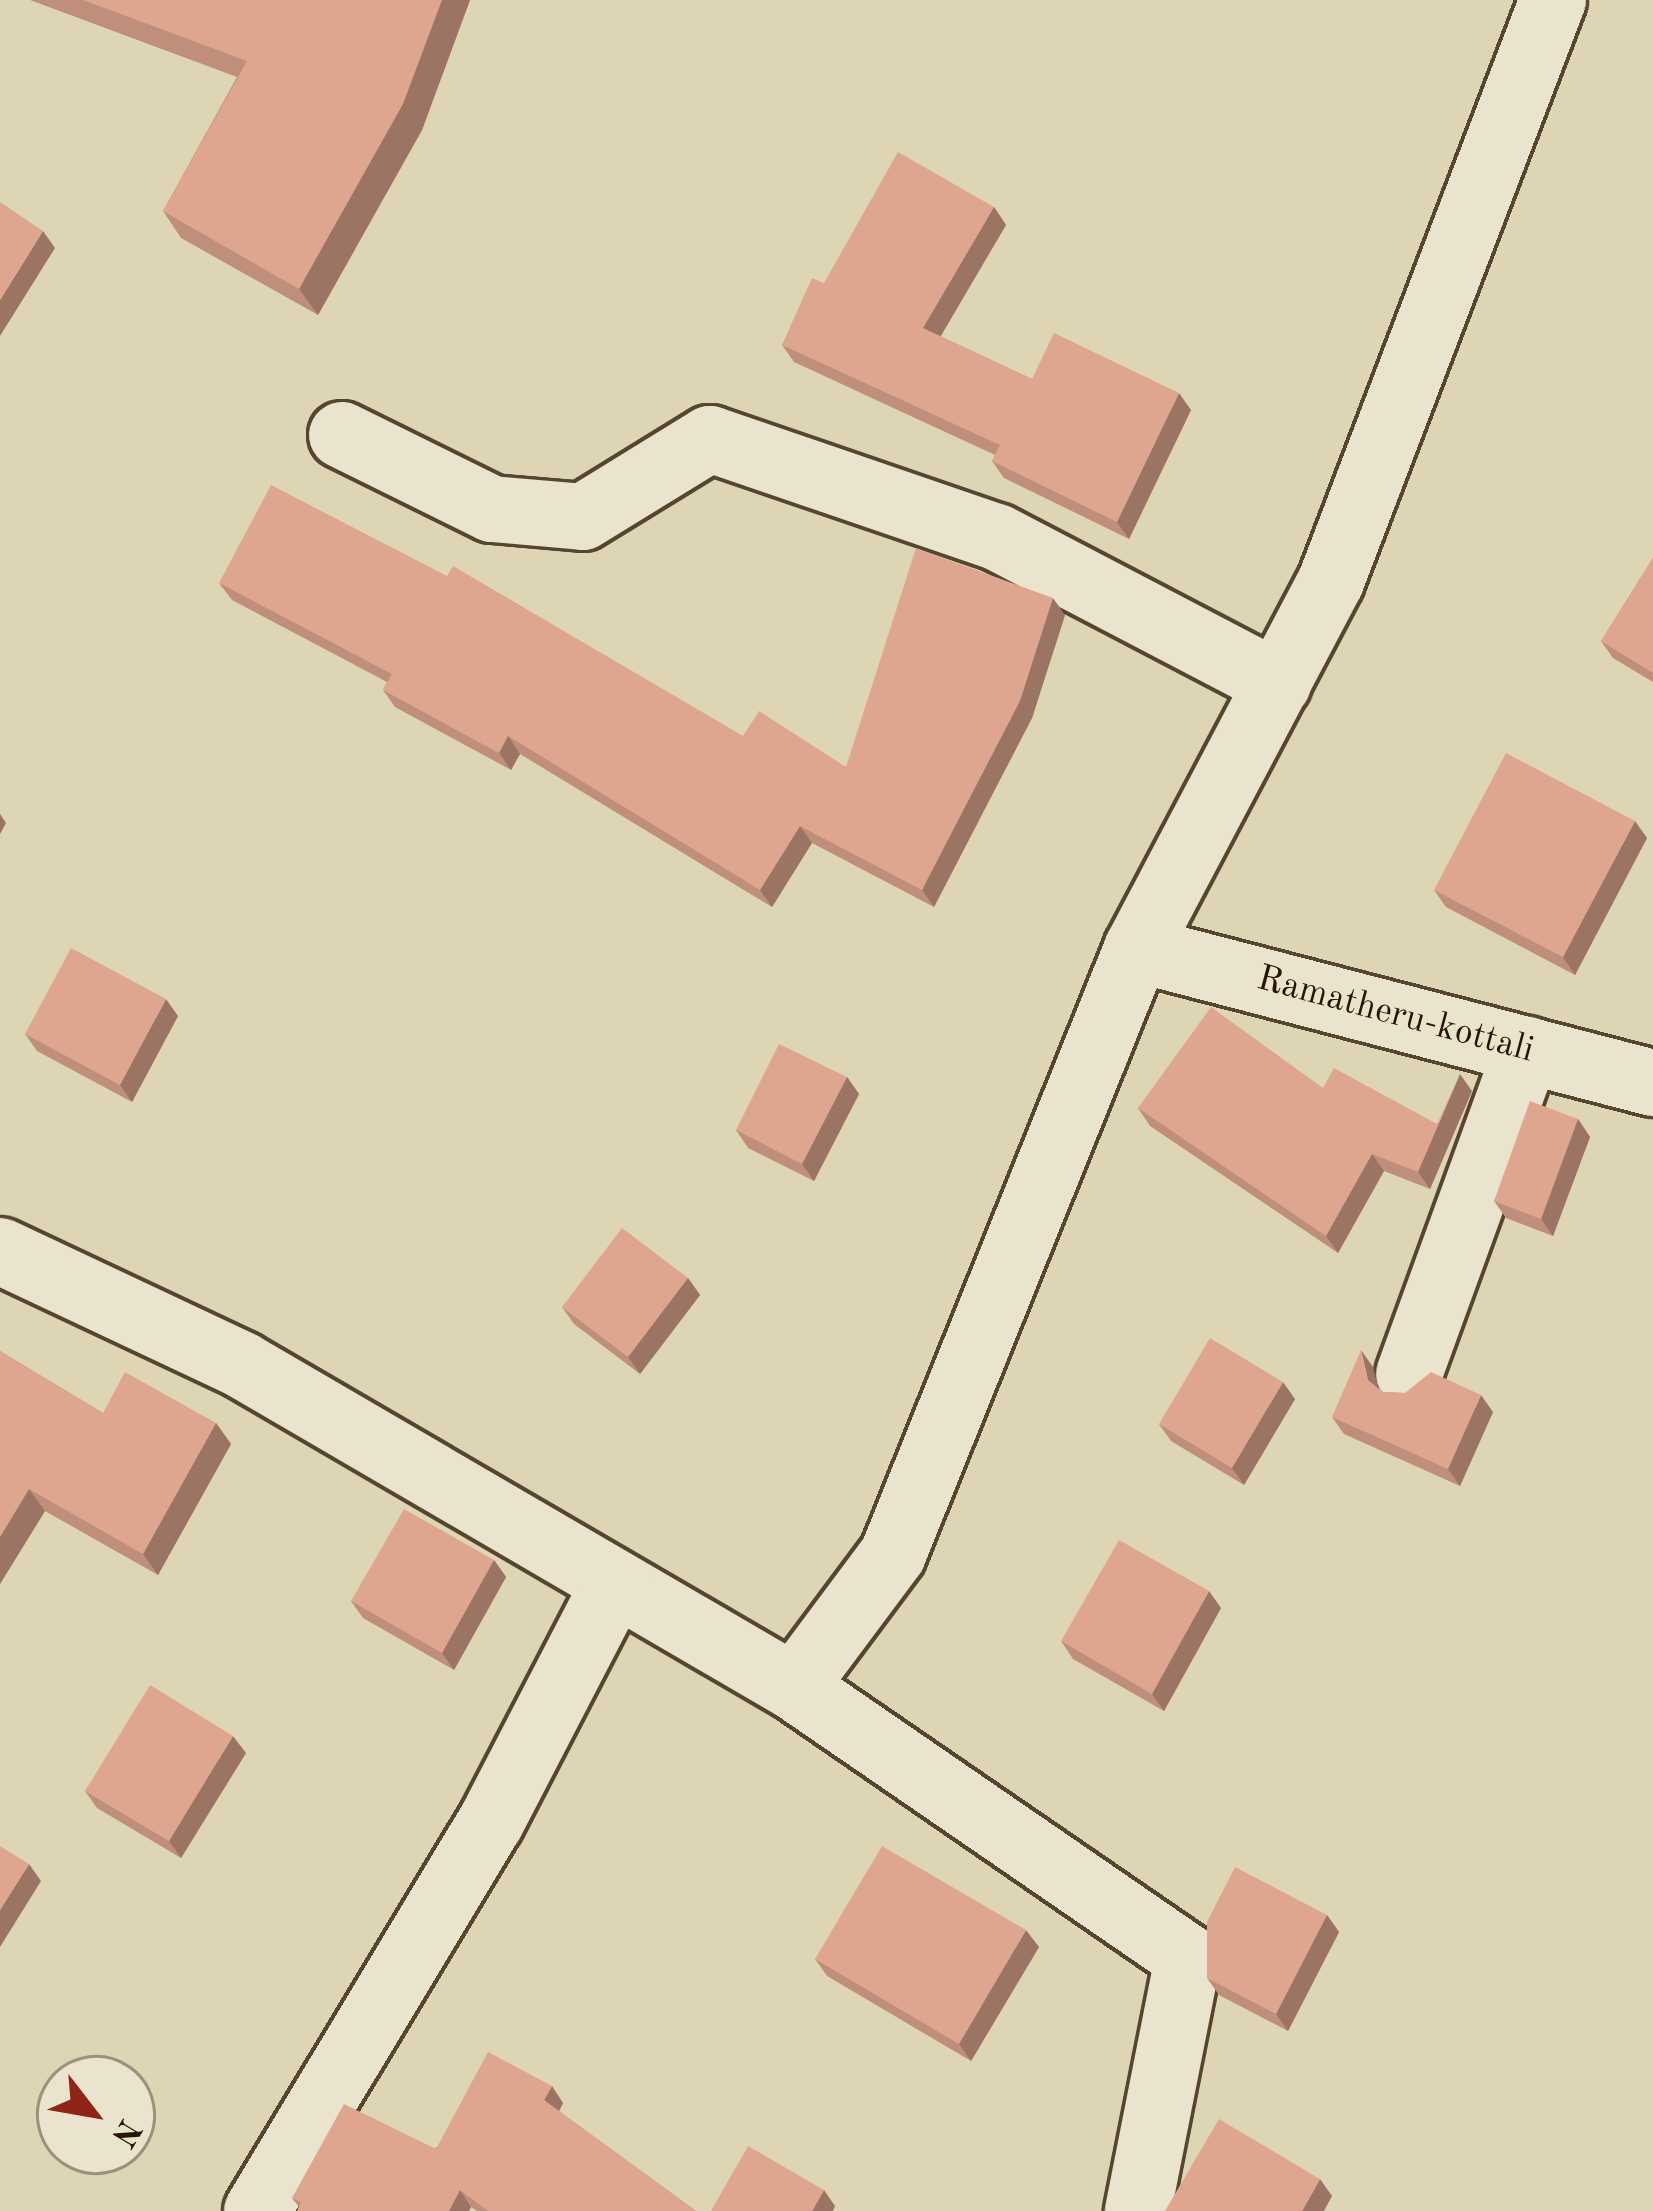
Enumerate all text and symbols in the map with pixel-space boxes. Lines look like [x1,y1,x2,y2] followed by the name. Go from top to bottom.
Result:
[1252,958,1538,1074] street label: Ramatheru-kottali
[36,2055,156,2175] north arrow
[104,2113,145,2152] text: N

